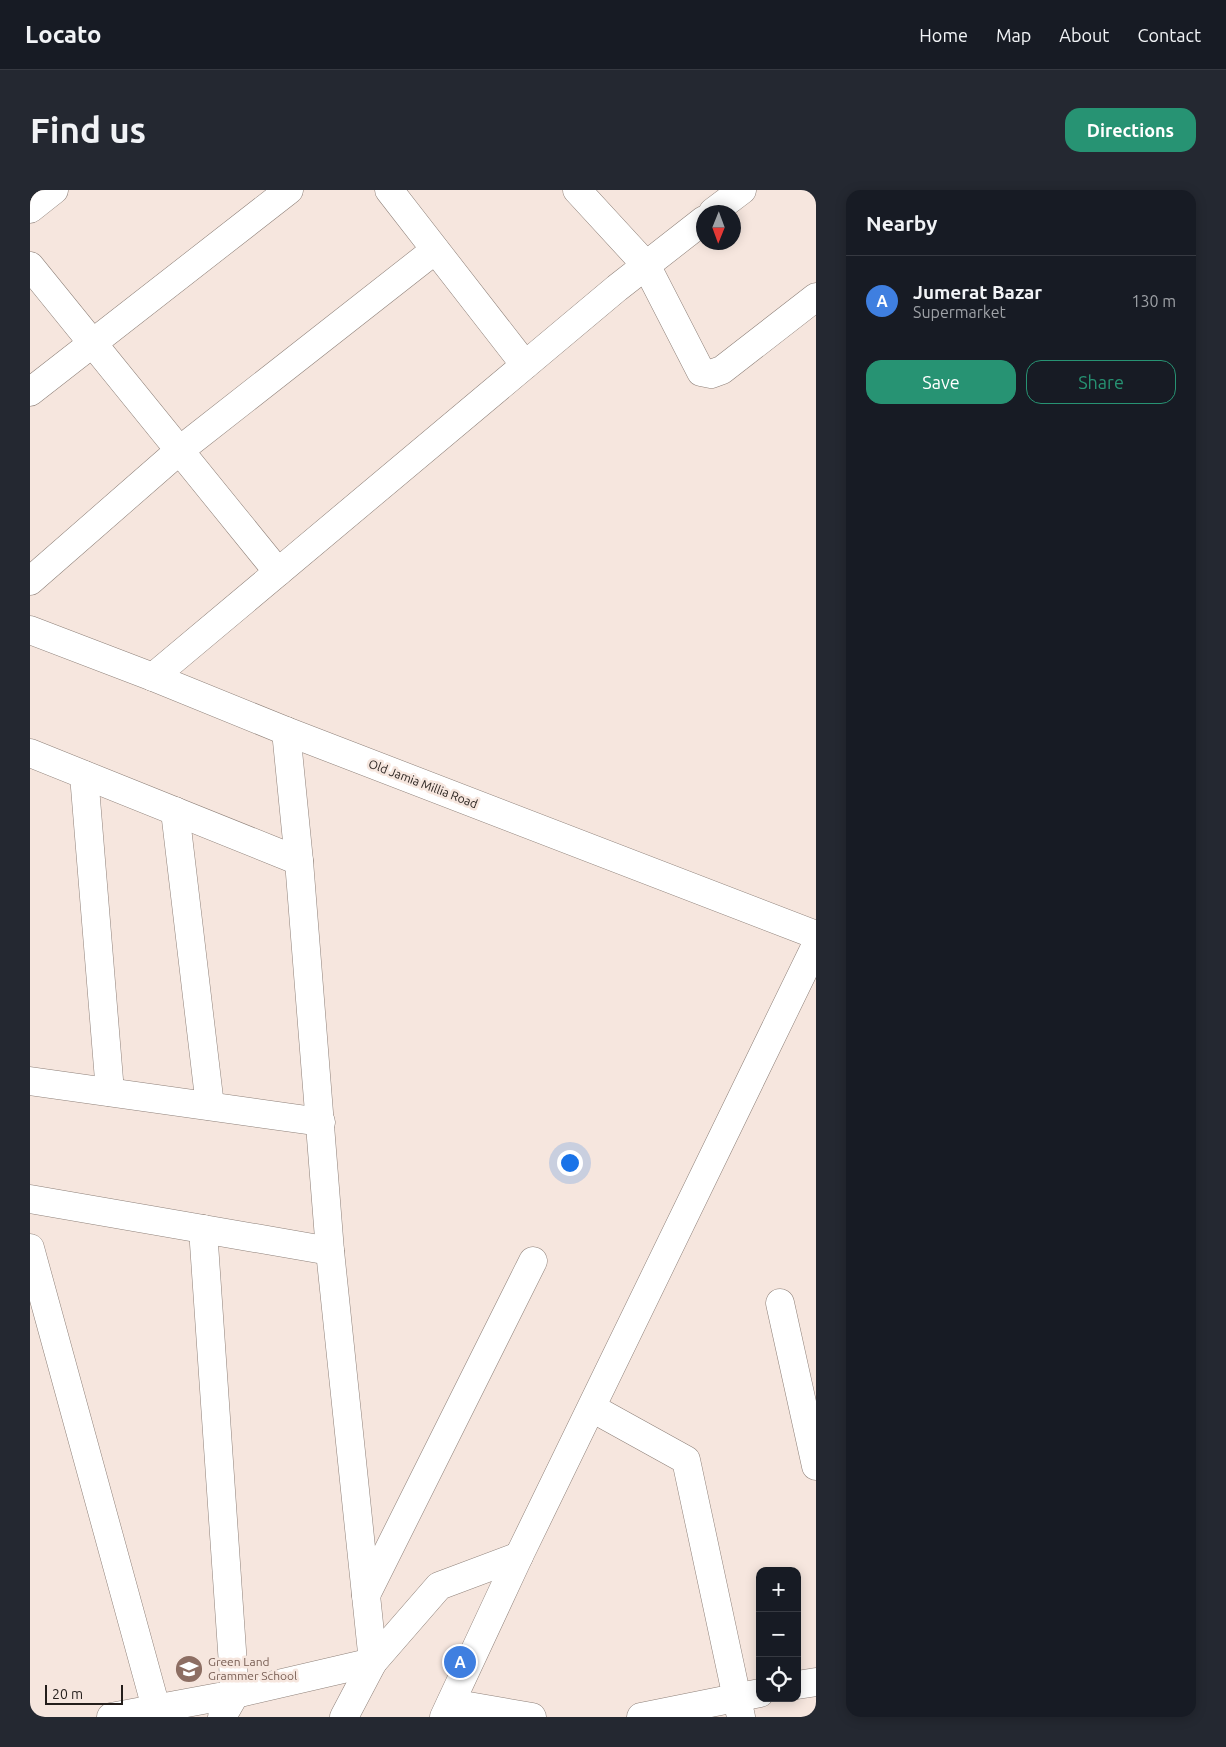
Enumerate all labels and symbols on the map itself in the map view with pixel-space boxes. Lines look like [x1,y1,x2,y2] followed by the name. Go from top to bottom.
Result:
[696,205,741,250] north arrow
[367,757,479,810] street label: Old Jamia Millia Road
[557,1150,583,1176] your location
[444,1643,476,1681] pin: A
[174,1654,204,1684] school or university icon: Green Land Grammer School
[208,1655,297,1682] place label: Green Land Grammer School
[45,1682,122,1705] scale bar

